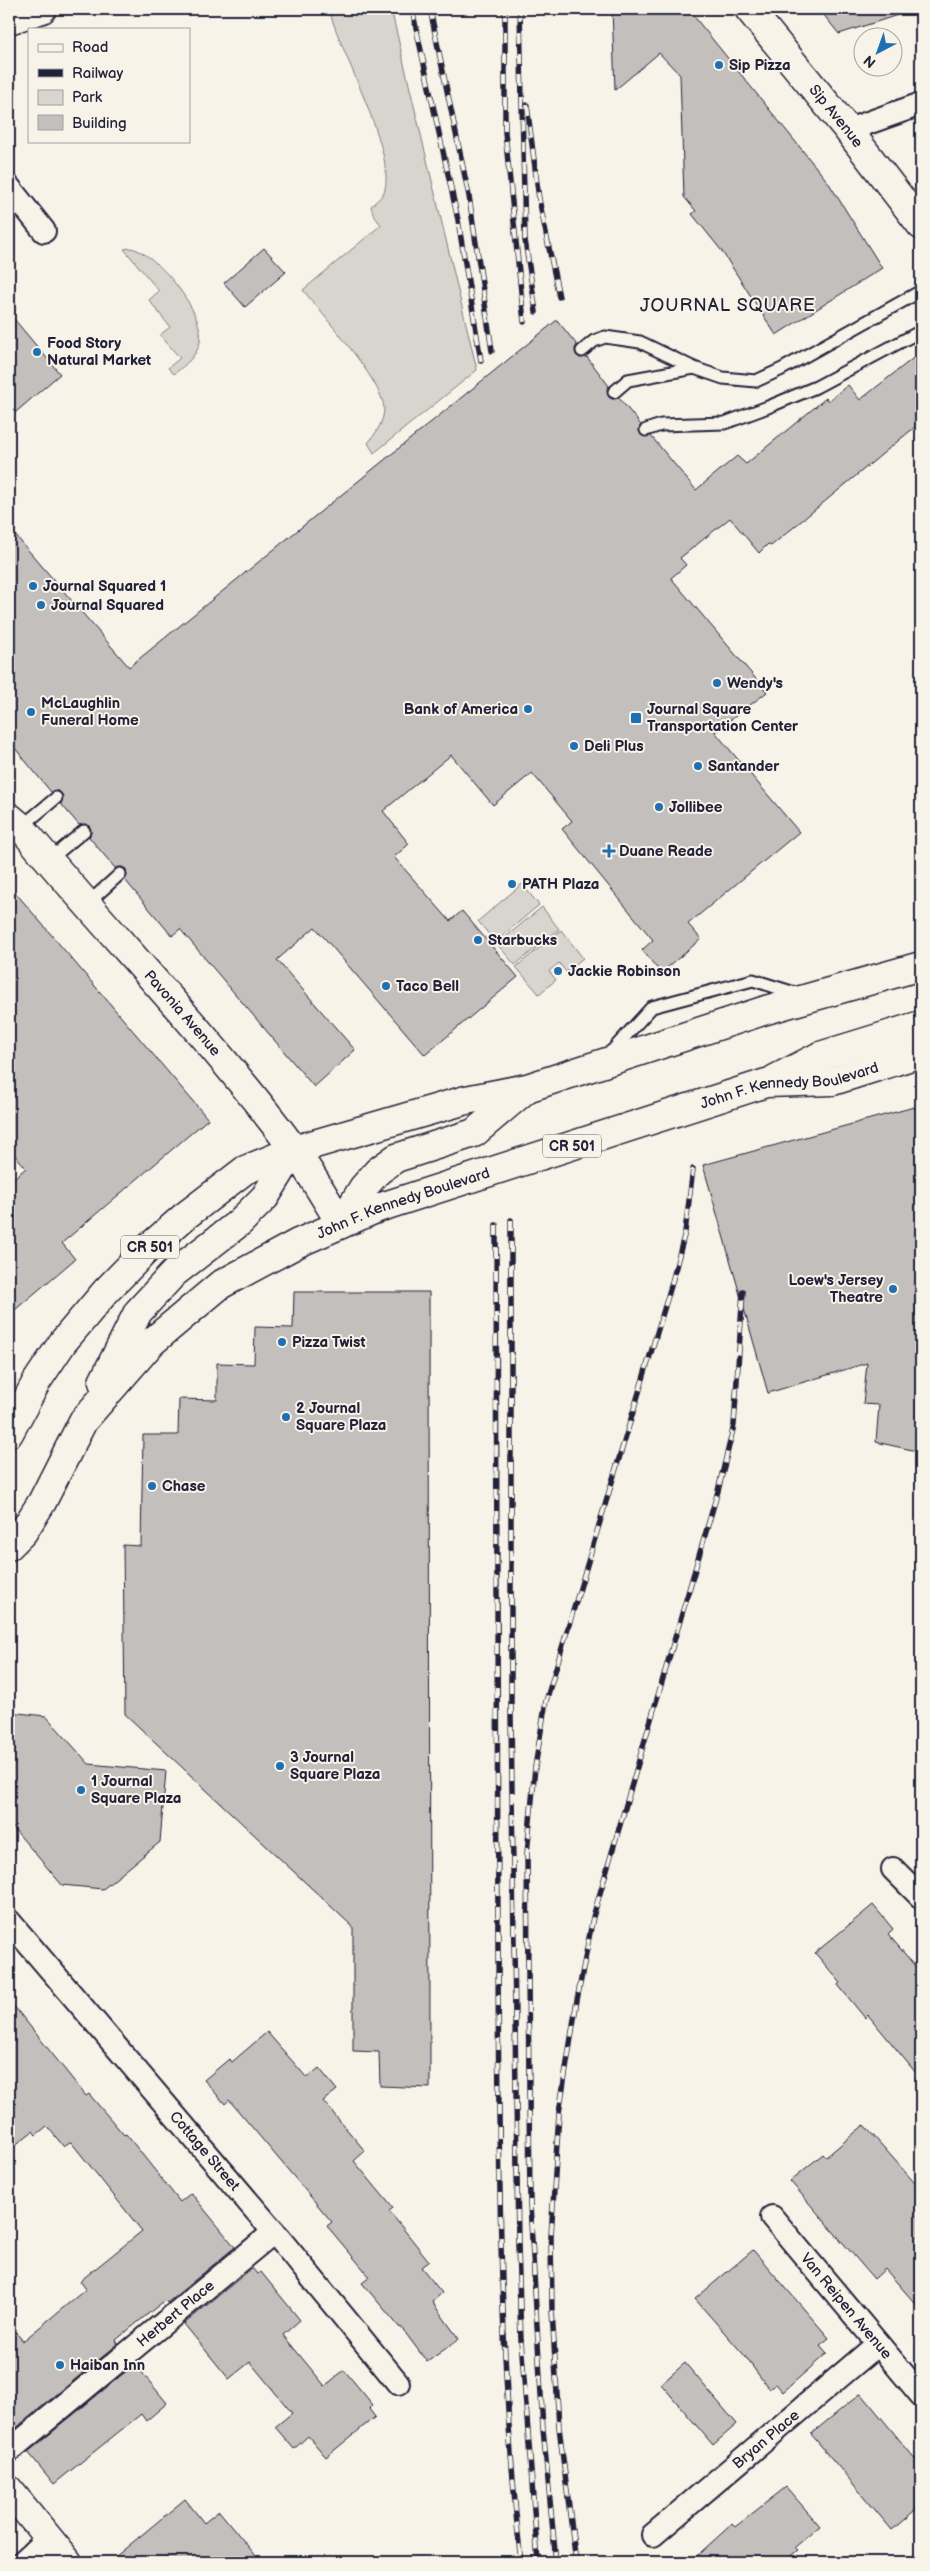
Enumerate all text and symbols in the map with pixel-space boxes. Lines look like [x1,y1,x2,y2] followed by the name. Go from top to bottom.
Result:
[28,28,190,142] legend
[852,28,902,78] north arrow
[72,38,108,57] text: Road
[860,52,879,71] text: N
[729,56,791,75] place label: Sip Pizza
[713,59,725,71] marker: Sip Pizza
[72,64,123,83] text: Railway
[805,80,867,151] street label: Sip Avenue
[72,88,103,107] text: Park
[72,114,127,133] text: Building
[640,295,816,316] district label: JOURNAL SQUARE
[47,334,151,370] place label: Food Story Natural Market
[31,346,43,358] marker: Food Story Natural Market
[43,577,166,596] place label: Journal Squared 1
[27,580,39,592] marker: Journal Squared 1
[51,596,164,615] place label: Journal Squared
[35,599,47,611] marker: Journal Squared
[727,674,783,693] place label: Wendy's
[711,677,723,689] marker: Wendy's
[41,694,139,730] place label: McLaughlin Funeral Home
[404,700,518,719] place label: Bank of America
[647,700,799,736] place label: Journal Square Transportation Center
[522,703,534,715] marker: Bank of America
[25,706,37,718] marker: McLaughlin Funeral Home
[629,711,643,725] marker: Journal Square Transportation Center
[584,737,644,756] place label: Deli Plus
[568,740,580,752] marker: Deli Plus
[708,757,780,776] place label: Santander
[692,760,704,772] marker: Santander
[669,798,723,817] place label: Jollibee
[653,801,665,813] marker: Jollibee
[619,842,713,861] place label: Duane Reade
[603,845,615,857] marker: Duane Reade
[522,875,599,894] place label: PATH Plaza
[506,878,518,890] marker: PATH Plaza
[488,931,557,950] place label: Starbucks
[472,934,484,946] marker: Starbucks
[568,962,681,981] place label: Jackie Robinson
[552,965,564,977] marker: Jackie Robinson
[140,966,225,1060] street label: Pavonia Avenue
[396,977,459,996] place label: Taco Bell
[380,980,392,992] marker: Taco Bell
[698,1058,881,1113] street label: John F. Kennedy Boulevard
[543,1134,601,1158] road number: CR 501
[314,1163,492,1243] street label: John F. Kennedy Boulevard
[121,1236,179,1258] road number: CR 501
[788,1271,883,1307] place label: Loew's Jersey Theatre
[887,1283,899,1295] marker: Loew's Jersey Theatre
[292,1333,365,1352] place label: Pizza Twist
[276,1336,288,1348] marker: Pizza Twist
[296,1399,386,1435] place label: 2 Journal Square Plaza
[280,1411,292,1423] marker: 2 Journal Square Plaza
[162,1477,206,1496] place label: Chase
[146,1480,158,1492] marker: Chase
[290,1748,380,1784] place label: 3 Journal Square Plaza
[274,1760,286,1772] marker: 3 Journal Square Plaza
[91,1772,181,1808] place label: 1 Journal Square Plaza
[75,1784,87,1796] marker: 1 Journal Square Plaza
[166,2107,244,2195] street label: Cottage Street
[797,2249,896,2363] street label: Van Reipen Avenue
[133,2276,218,2351] street label: Herbert Place
[70,2356,145,2375] place label: Haiban Inn
[54,2359,66,2371] marker: Haiban Inn
[728,2405,803,2473] street label: Bryan Place

